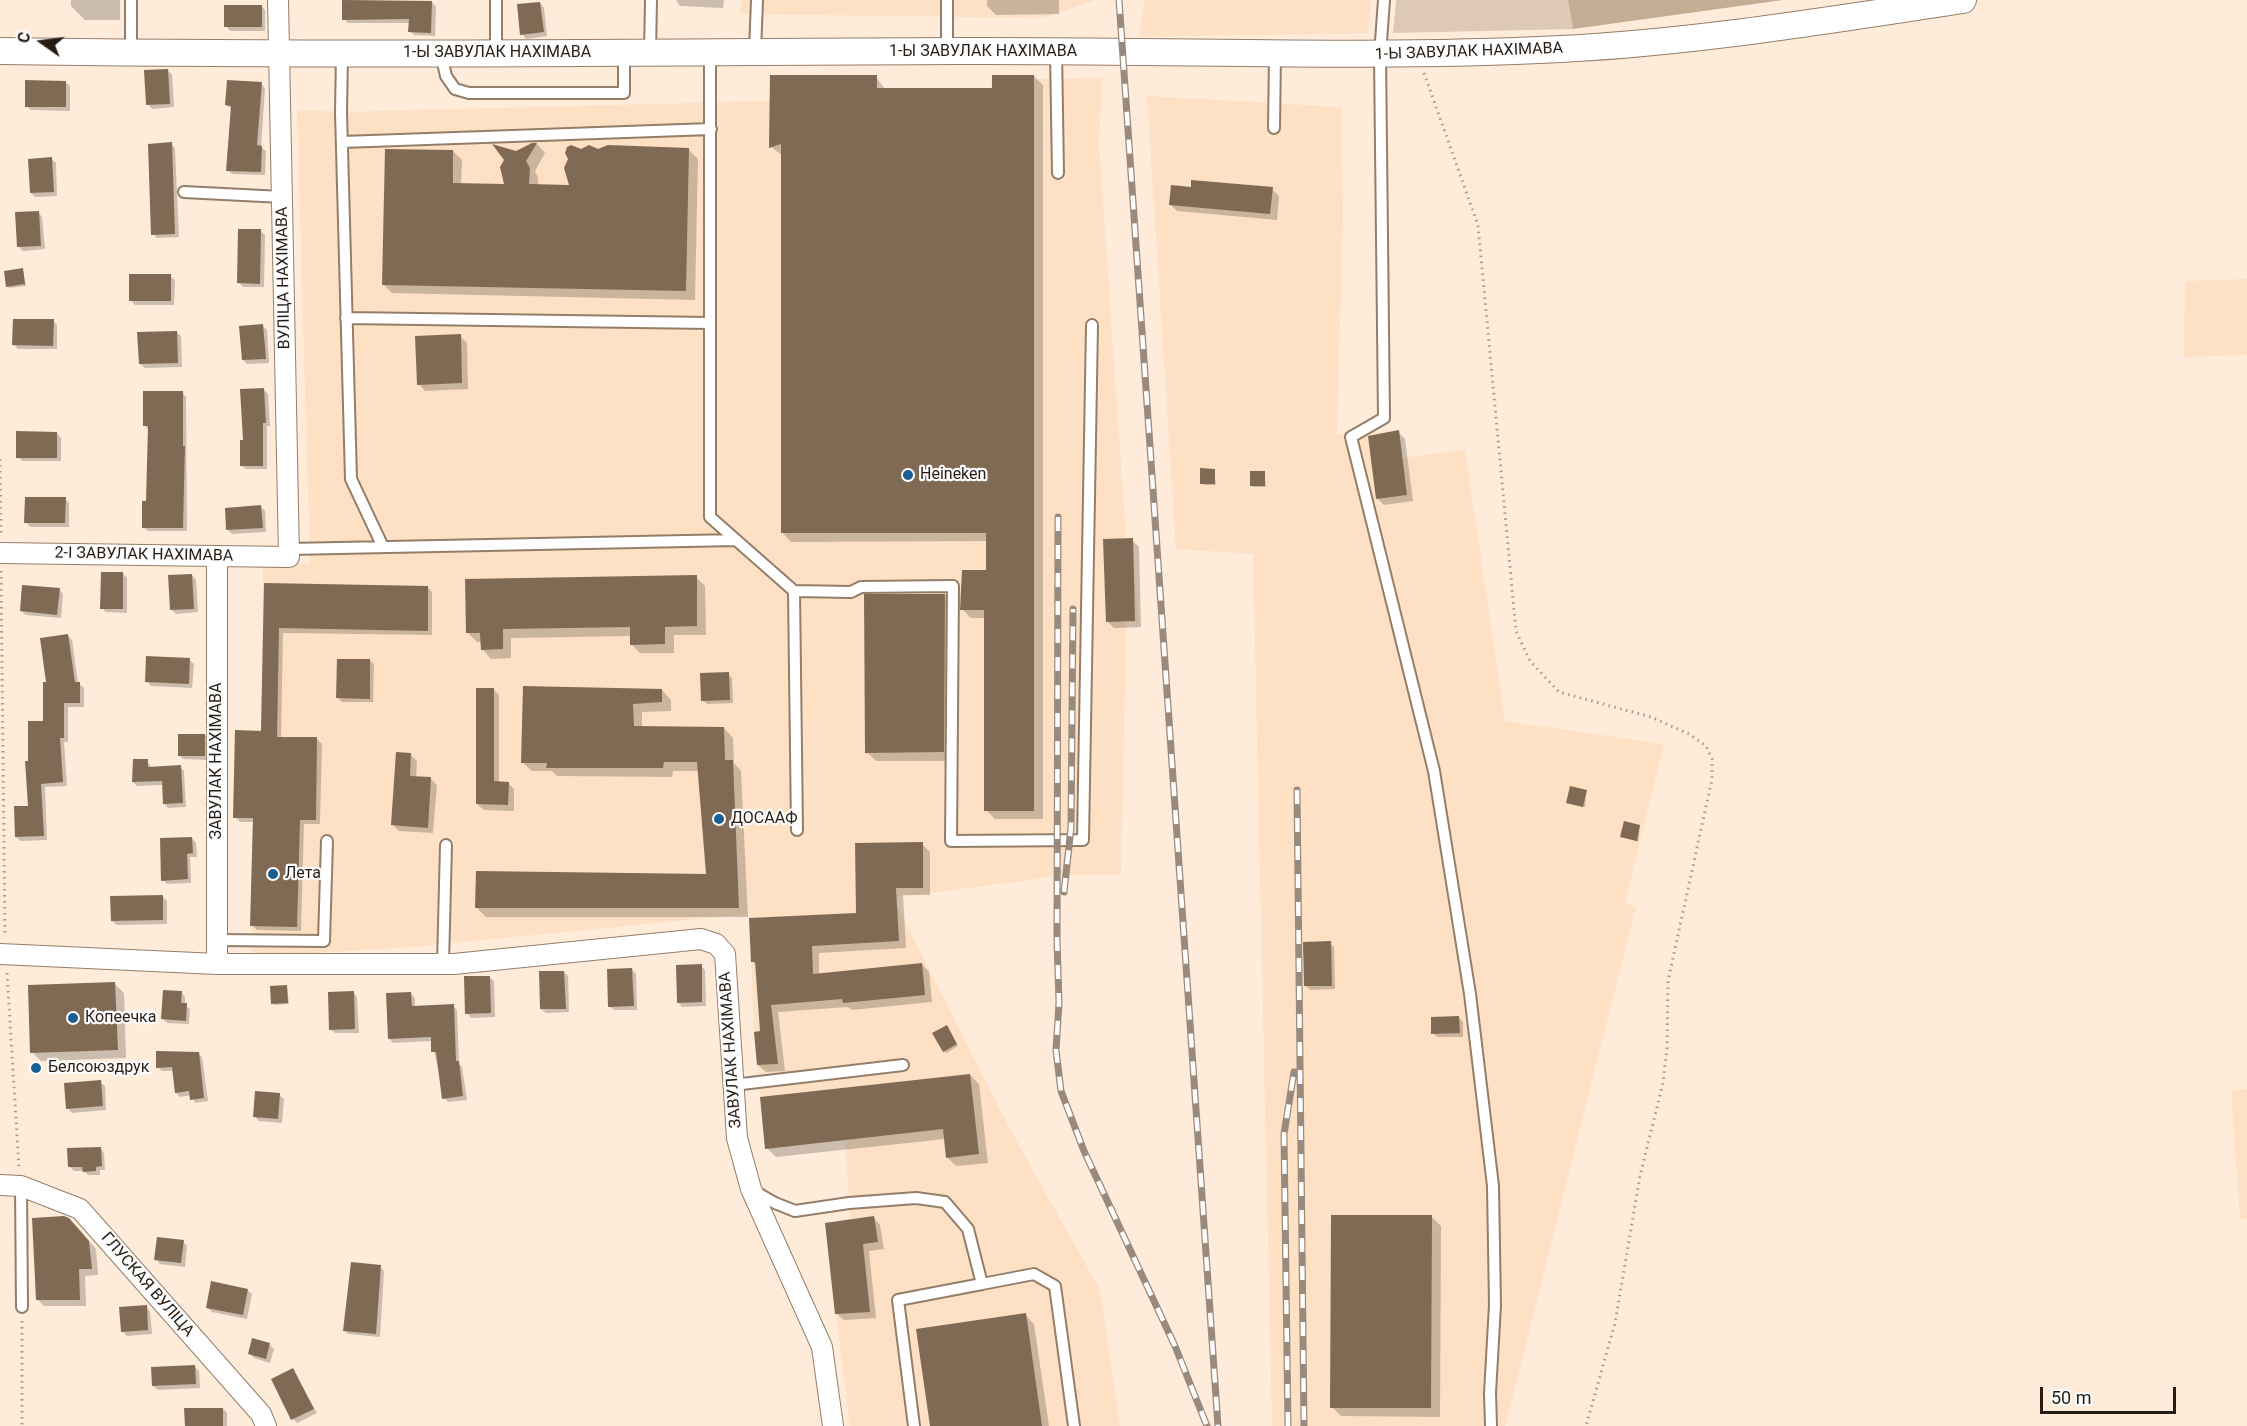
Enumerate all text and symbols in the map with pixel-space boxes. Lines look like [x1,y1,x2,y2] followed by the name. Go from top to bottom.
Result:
[12,12,72,72] north arrow
[14,30,35,45] text: С
[1375,39,1563,65] street label: 1-Ы ЗАВУЛАК НАХІМАВА
[889,42,1077,62] street label: 1-Ы ЗАВУЛАК НАХІМАВА
[403,43,591,63] street label: 1-Ы ЗАВУЛАК НАХІМАВА
[273,206,295,350] street label: ВУЛІЦА НАХІМАВА
[920,465,986,485] place label: Heineken
[901,468,915,482] marker: Heineken
[55,544,233,566] street label: 2-І ЗАВУЛАК НАХІМАВА
[207,683,227,839] street label: ЗАВУЛАК НАХІМАВА
[731,809,797,829] place label: ДОСААФ
[712,812,726,826] marker: ДОСААФ
[285,864,321,884] place label: Лета
[266,867,280,881] marker: Лета
[716,971,746,1129] street label: ЗАВУЛАК НАХІМАВА
[85,1008,156,1028] place label: Копеечка
[66,1011,80,1025] marker: Копеечка
[48,1058,149,1078] place label: Белсоюздрук
[29,1061,43,1075] marker: Белсоюздрук
[96,1229,198,1341] street label: ГЛУСКАЯ ВУЛІЦА
[2043,1375,2180,1413] scale bar
[2051,1387,2091,1408] text: 50 m

